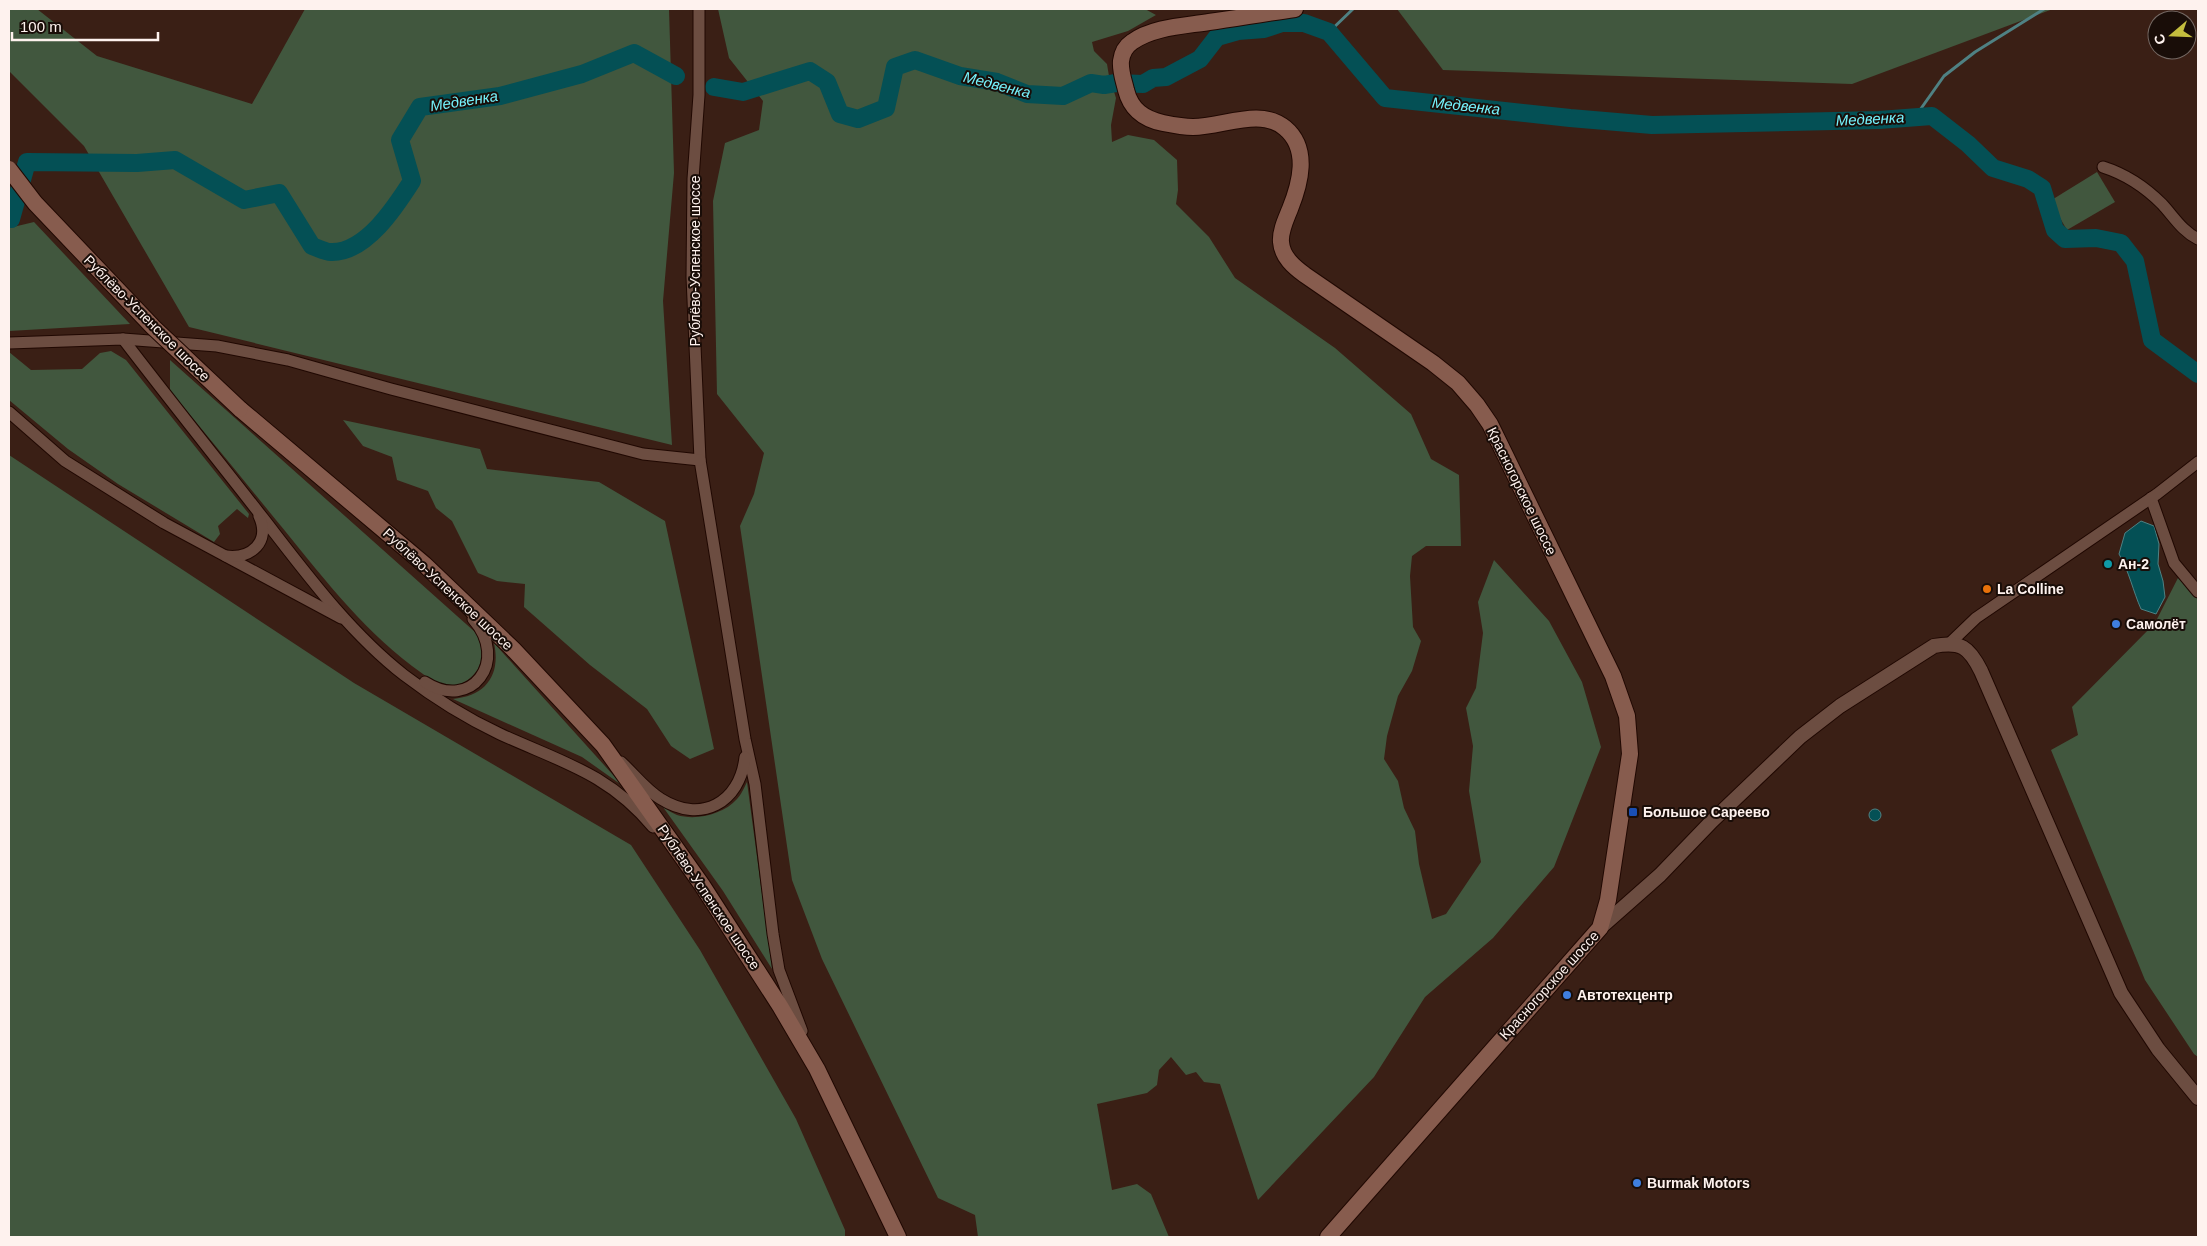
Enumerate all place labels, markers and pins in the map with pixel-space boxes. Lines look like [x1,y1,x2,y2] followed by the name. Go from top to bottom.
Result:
[2118,556,2149,572] place label: Ан-2
[2102,558,2114,570] marker: Ан-2
[1997,581,2064,597] place label: La Colline
[1981,583,1993,595] marker: La Colline
[2126,616,2186,632] place label: Самолёт
[2110,618,2122,630] marker: Самолёт
[1643,804,1770,820] place label: Большое Сареево
[1627,806,1639,818] marker: Большое Сареево
[1577,987,1673,1003] place label: Автотехцентр
[1561,989,1573,1001] marker: Автотехцентр
[1647,1175,1750,1191] place label: Burmak Motors
[1631,1177,1643,1189] marker: Burmak Motors

